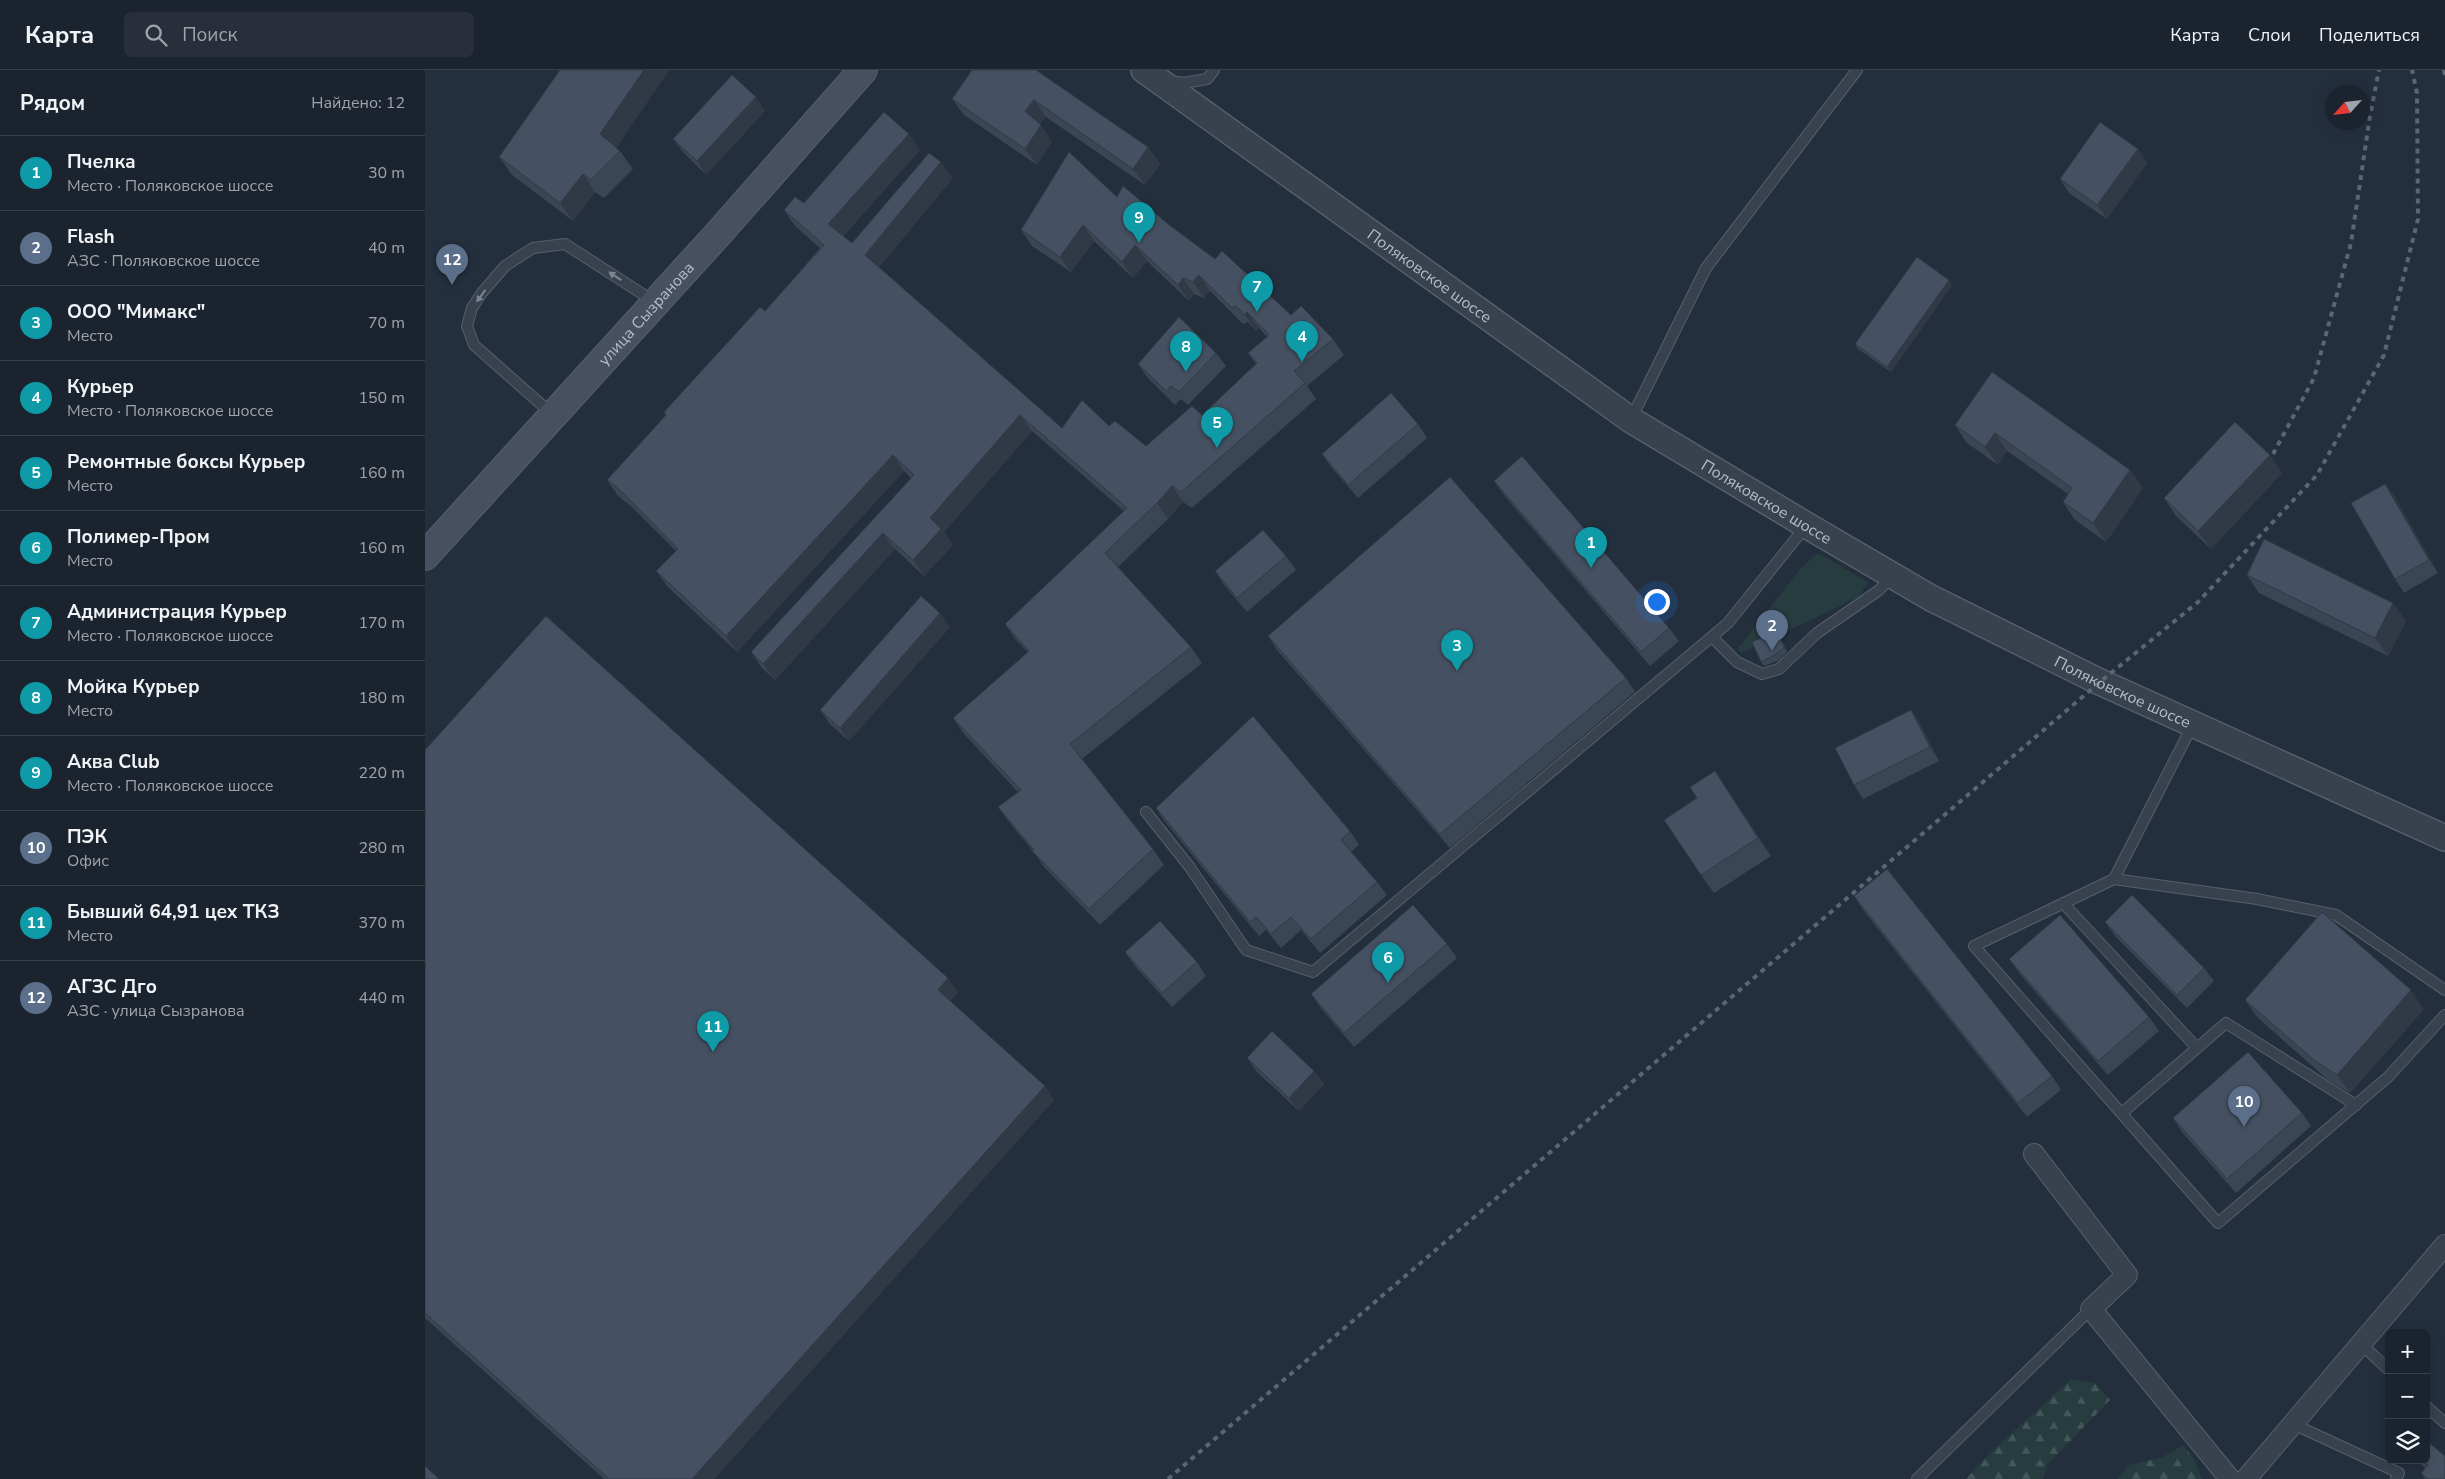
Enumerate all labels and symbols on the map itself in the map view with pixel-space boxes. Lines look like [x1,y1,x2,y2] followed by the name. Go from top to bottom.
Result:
[2325,85,2370,130] north arrow
[1123,202,1155,243] pin: 9
[1362,224,1496,329] street label: Поляковское шоссе
[436,244,468,285] pin: 12
[594,257,699,371] street label: улица Сызранова
[608,271,621,281] one-way arrow
[1241,271,1273,312] pin: 7
[476,289,486,302] one-way arrow
[1286,321,1318,362] pin: 4
[1170,331,1202,372] pin: 8
[1201,407,1233,448] pin: 5
[1697,455,1836,550] street label: Поляковское шоссе
[1575,527,1607,568] pin: 1
[1644,589,1670,615] your location
[1756,610,1788,651] pin: 2
[1441,630,1473,671] pin: 3
[2050,651,2194,734] street label: Поляковское шоссе
[1372,942,1404,983] pin: 6
[697,1011,729,1052] pin: 11
[2228,1086,2260,1127] pin: 10

